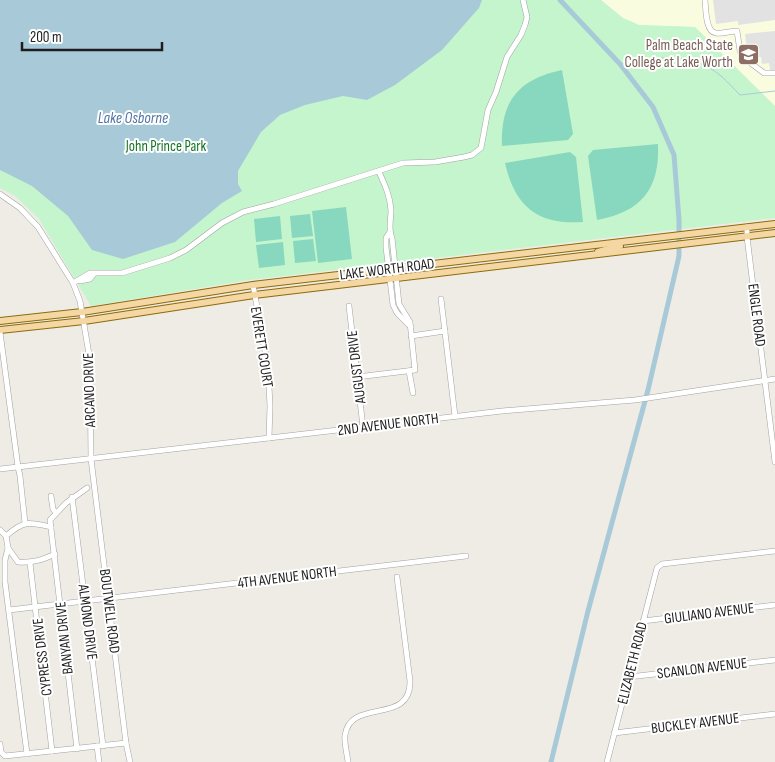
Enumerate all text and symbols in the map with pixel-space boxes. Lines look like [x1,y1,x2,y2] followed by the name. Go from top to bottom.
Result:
[22,20,162,52] scale bar
[30,28,62,47] text: 200 m
[625,36,733,72] place label: Palm Beach State College at Lake Worth
[737,42,761,66] school or university icon: Palm Beach State College at Lake Worth
[98,109,168,128] water label: Lake Osborne
[125,137,207,156] park label: John Prince Park
[339,254,435,285] street label: LAKE WORTH ROAD
[743,282,770,348] street label: ENGLE ROAD
[246,305,277,389] street label: EVERETT COURT
[343,329,371,406] street label: AUGUST DRIVE
[79,352,100,429] street label: ARCANO DRIVE
[336,409,440,440] street label: 2ND AVENUE NORTH
[236,562,338,593] street label: 4TH AVENUE NORTH
[95,568,124,654] street label: BOUTWELL ROAD
[73,582,102,661] street label: ALMOND DRIVE
[663,599,755,628] street label: GIULIANO AVENUE
[51,601,78,675] street label: BANYAN DRIVE
[28,617,57,697] street label: CYPRESS DRIVE
[613,620,652,706] street label: ELIZABETH ROAD
[656,654,748,683] street label: SCANLON AVENUE
[650,709,740,738] street label: BUCKLEY AVENUE

